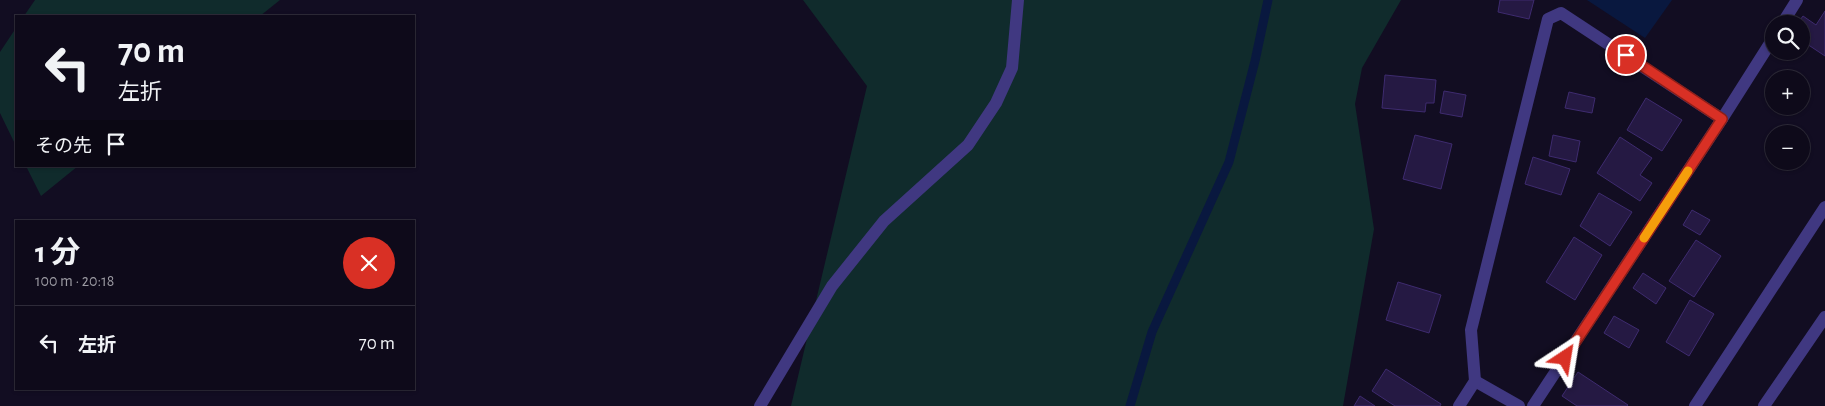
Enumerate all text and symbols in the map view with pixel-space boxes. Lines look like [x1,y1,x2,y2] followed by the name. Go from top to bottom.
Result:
[1765,15,1810,170] map controls
[1765,15,1810,60] button: search
[118,34,185,69] text: 70 m
[1605,34,1647,76] pin
[35,35,100,100] icon: left
[1612,41,1640,69] icon: arrive
[1765,70,1810,115] button: +
[118,81,162,103] text: 左折
[1765,125,1810,170] button: −
[102,130,130,158] icon: arrive
[35,137,92,156] text: その先
[343,237,395,289] button: close
[35,238,80,268] text: 1 分
[35,273,114,289] text: 100 m · 20:18
[35,329,63,357] icon: left
[1538,331,1590,383] position arrow
[359,334,395,353] text: 70 m
[78,336,116,355] text: 左折

